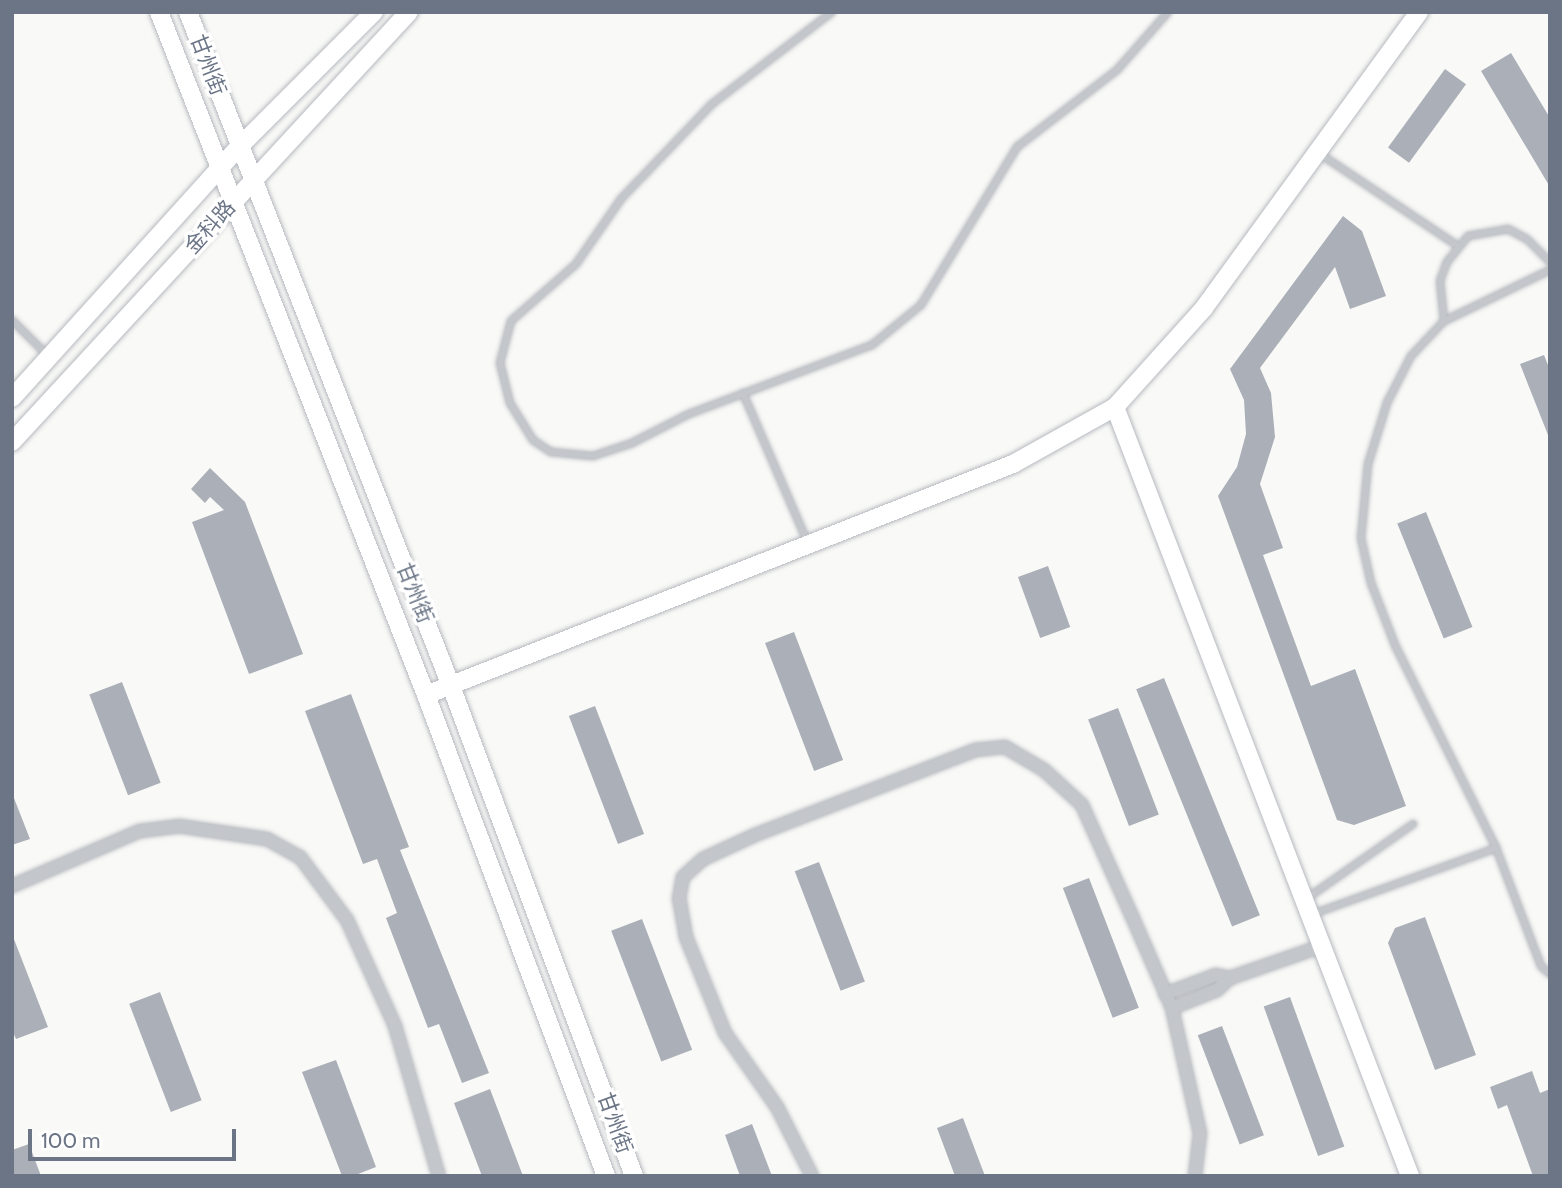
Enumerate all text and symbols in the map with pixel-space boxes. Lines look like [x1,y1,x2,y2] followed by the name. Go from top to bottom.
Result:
[185,31,231,99] street label: 甘州街
[180,195,240,259] street label: 金科路
[392,559,438,627] street label: 甘州街
[592,1089,638,1157] street label: 甘州街
[32,1114,240,1158] scale bar
[41,1128,100,1153] text: 100 m

